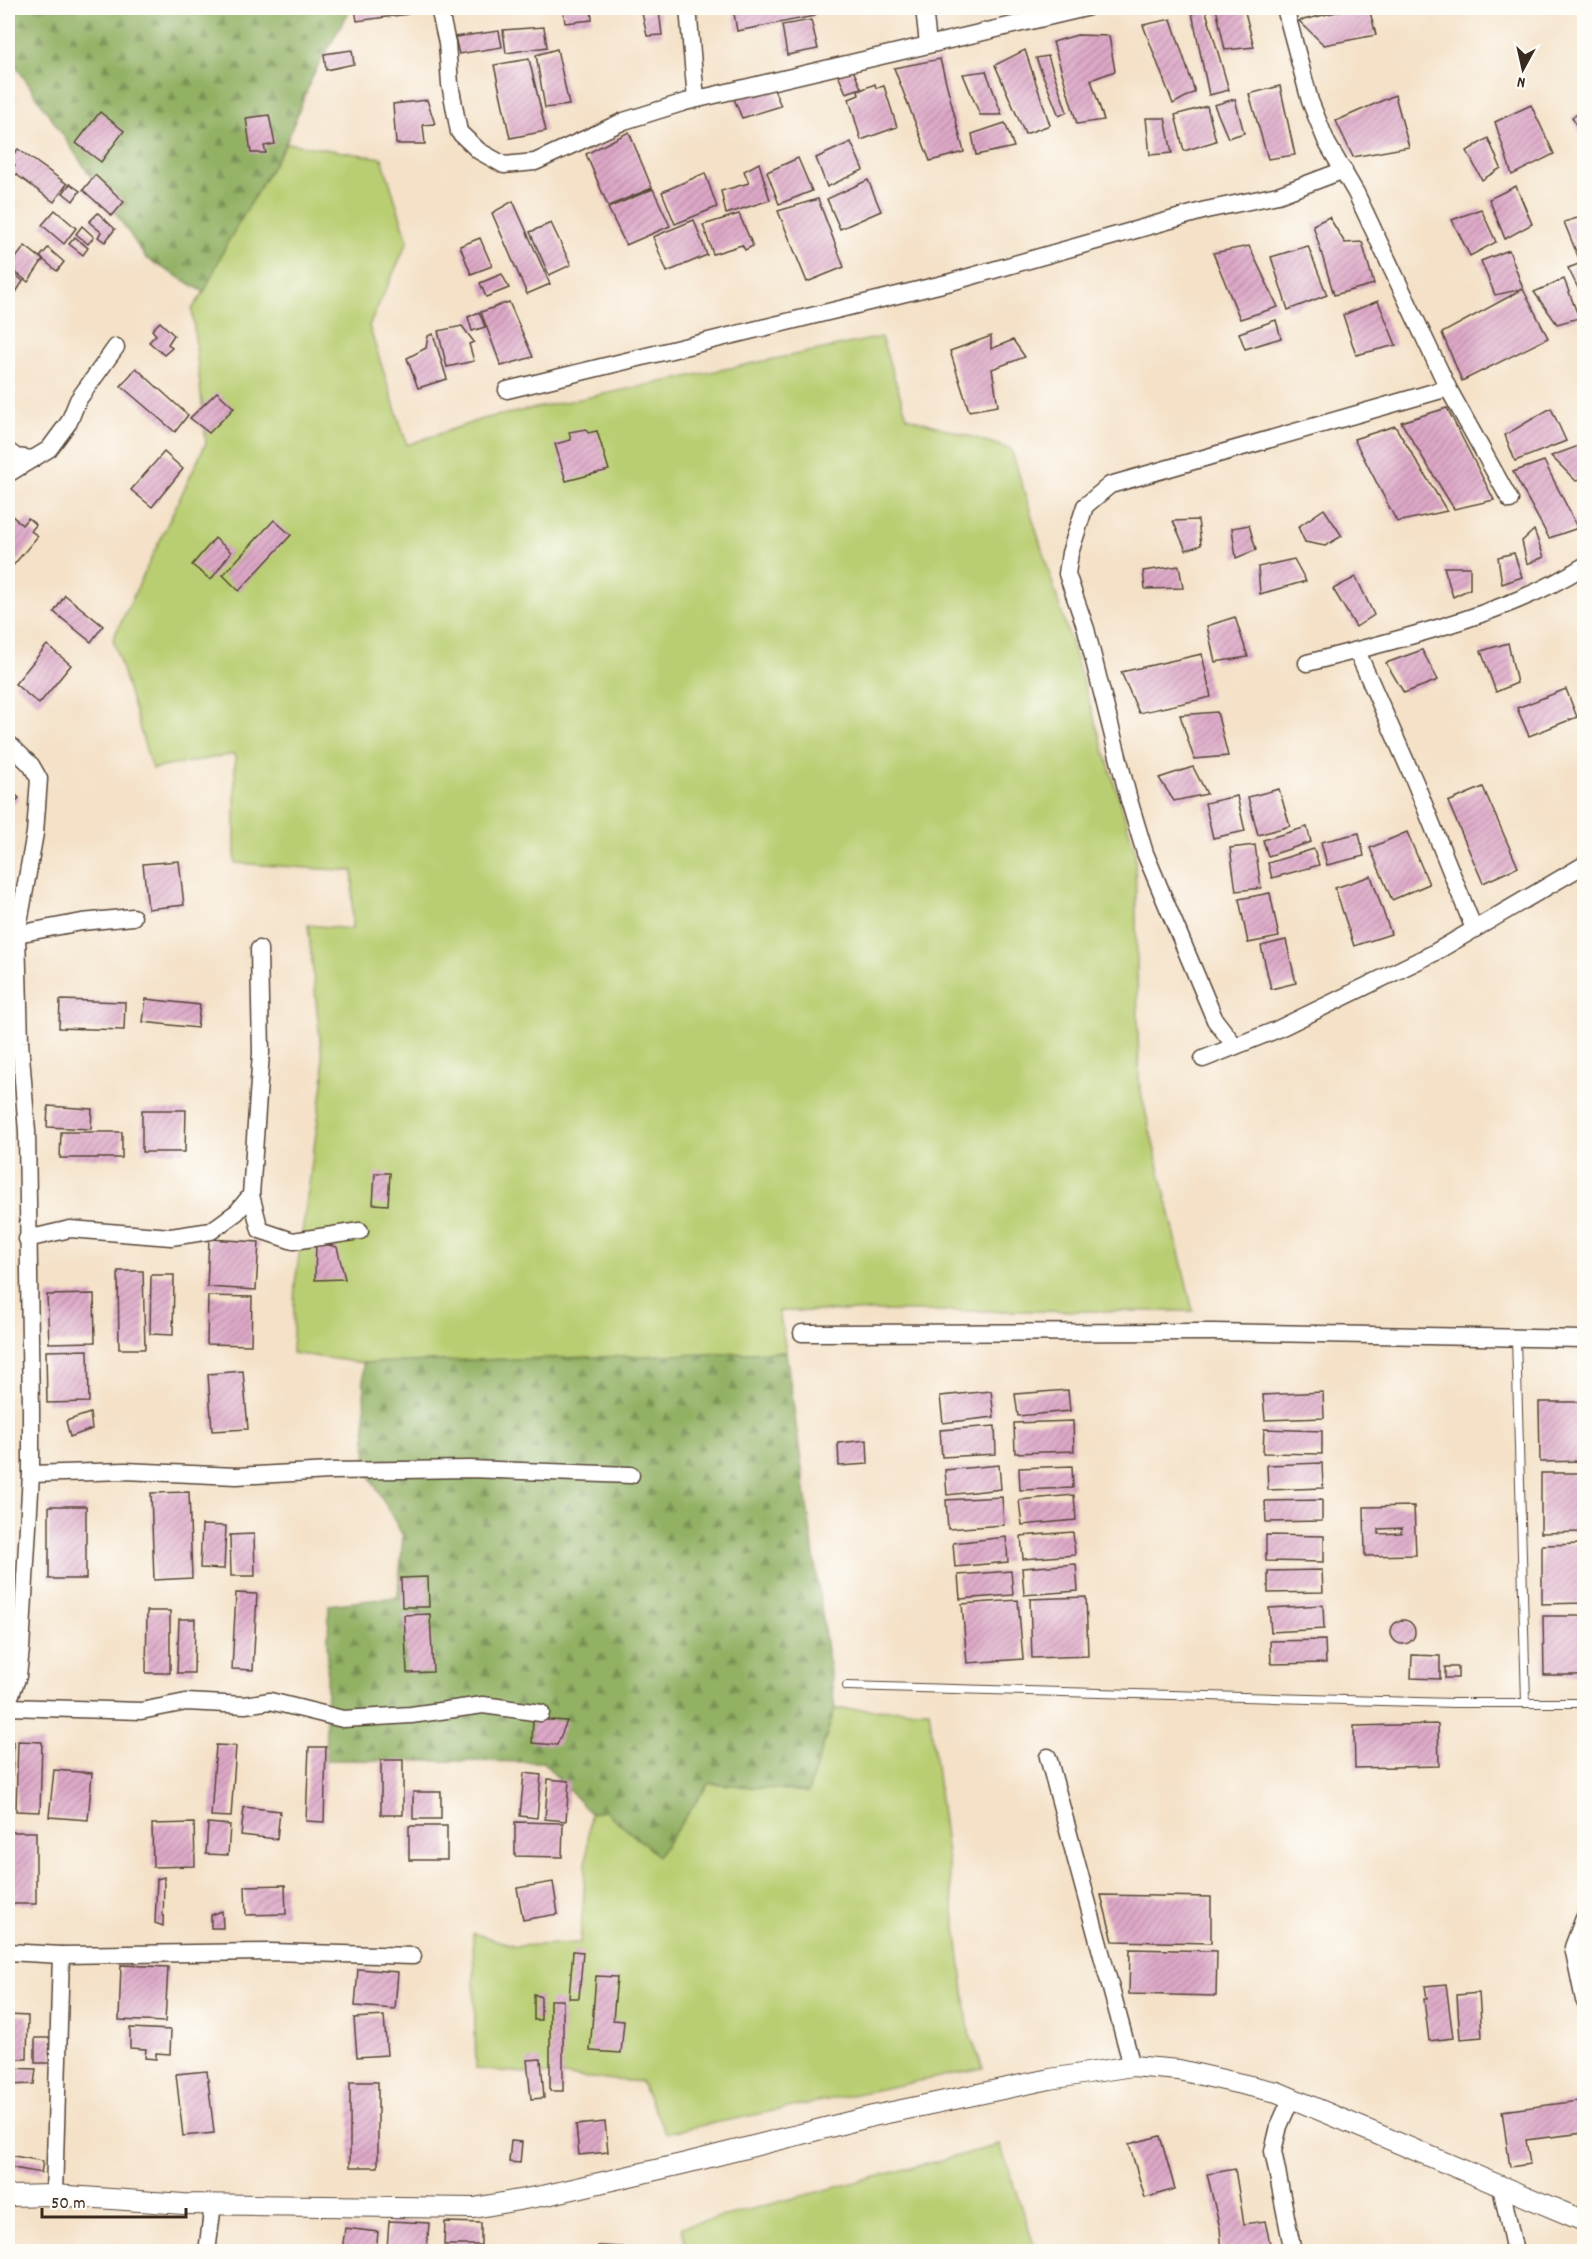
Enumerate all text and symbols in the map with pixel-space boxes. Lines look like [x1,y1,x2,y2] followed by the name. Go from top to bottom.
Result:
[1493,39,1553,99] north arrow
[1516,69,1527,93] text: N
[42,2181,186,2219] scale bar
[51,2192,86,2217] text: 50 m

